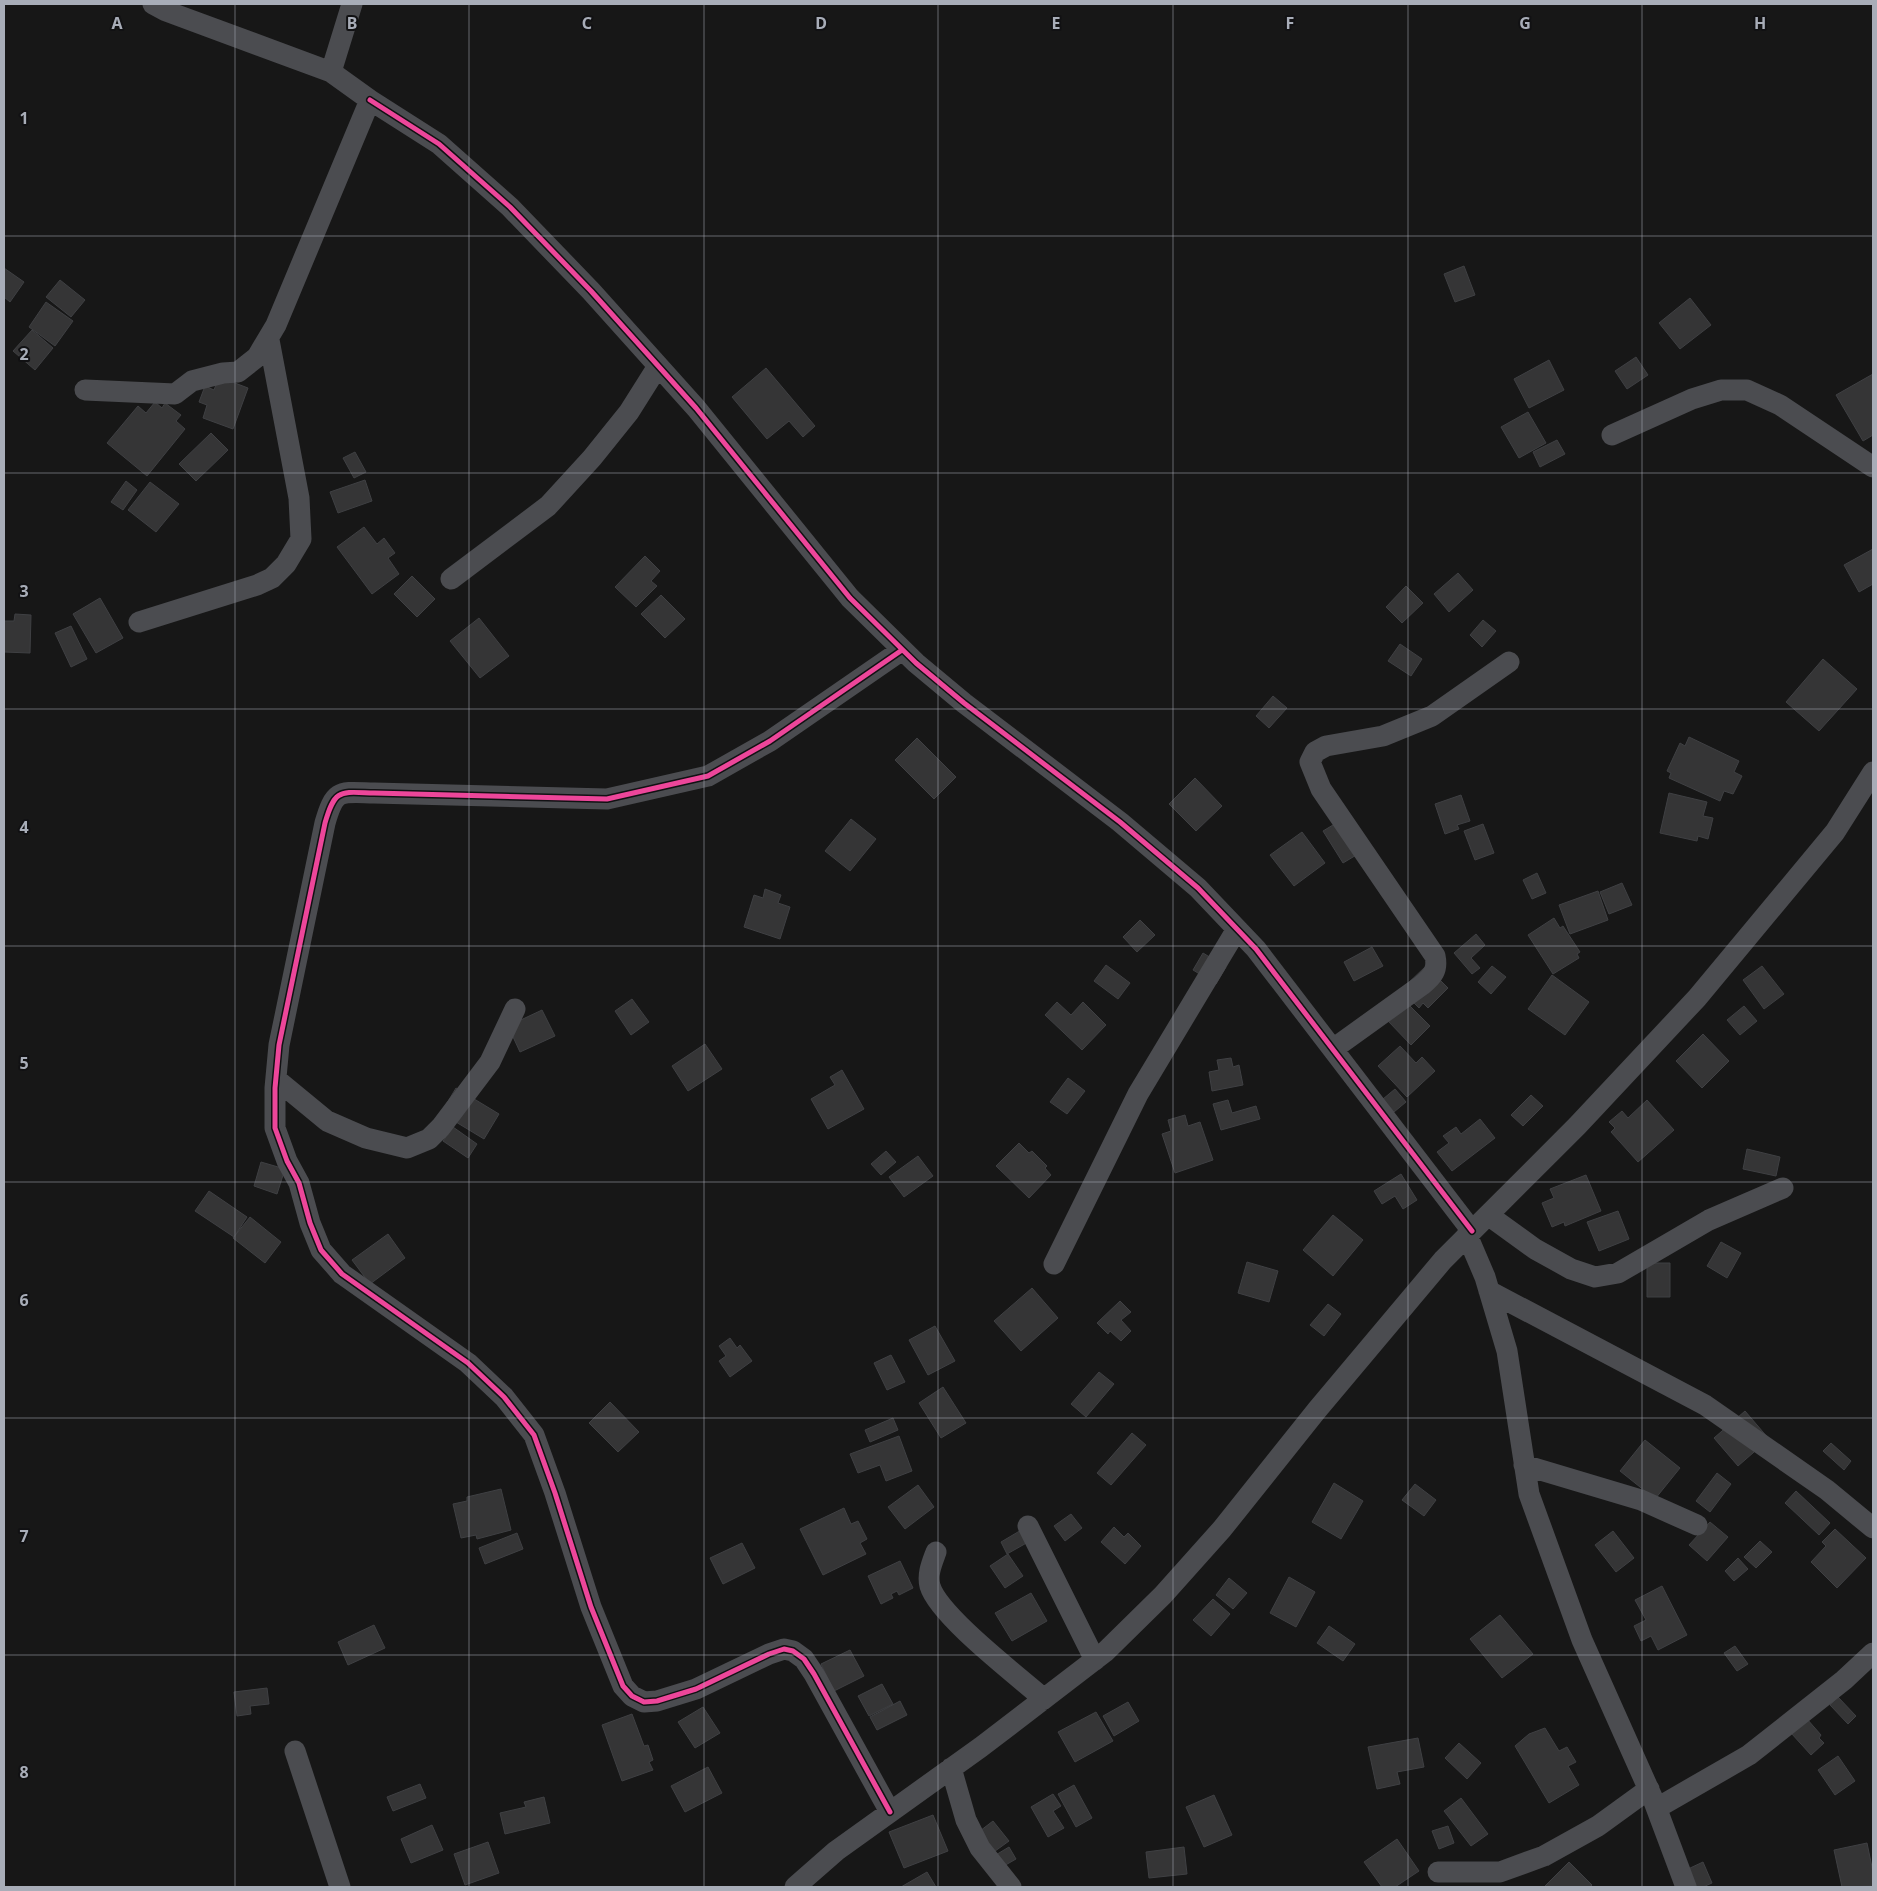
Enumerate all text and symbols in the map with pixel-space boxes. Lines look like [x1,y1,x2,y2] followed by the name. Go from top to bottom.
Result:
[111,12,123,34] text: A
[347,12,357,34] text: B
[582,12,592,34] text: C
[815,12,827,34] text: D
[1052,12,1061,34] text: E
[1286,12,1294,34] text: F
[1519,12,1531,34] text: G
[1754,12,1766,34] text: H
[19,107,29,129] text: 1
[19,343,29,365] text: 2
[19,580,29,602] text: 3
[19,816,29,838] text: 4
[19,1052,29,1074] text: 5
[19,1289,29,1311] text: 6
[19,1525,29,1547] text: 7
[19,1761,29,1783] text: 8

